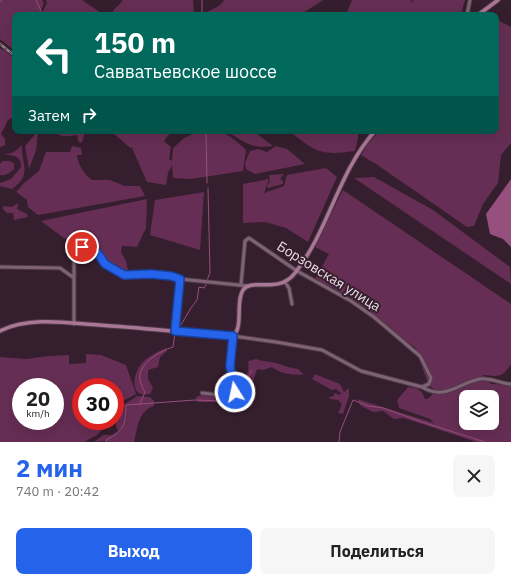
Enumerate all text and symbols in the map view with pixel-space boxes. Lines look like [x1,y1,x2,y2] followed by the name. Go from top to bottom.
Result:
[94,24,176,61] text: 150 m
[28,28,80,80] icon: left
[94,60,277,83] text: Савватьевское шоссе
[78,104,100,126] icon: right
[28,106,70,125] text: Затем
[65,230,99,264] pin
[71,236,93,258] icon: arrive
[274,237,385,315] street label: Борзовская улица
[214,371,256,413] position arrow
[72,378,124,430] speed limit sign: 30
[26,385,50,412] text: 20
[459,390,499,430] map controls
[459,390,499,430] button: layers
[26,407,50,420] text: km/h
[16,452,83,484] text: 2 мин
[453,455,495,497] button: close
[16,483,99,500] text: 740 m · 20:42
[16,528,252,574] button: Выход
[260,528,495,574] button: Поделиться

